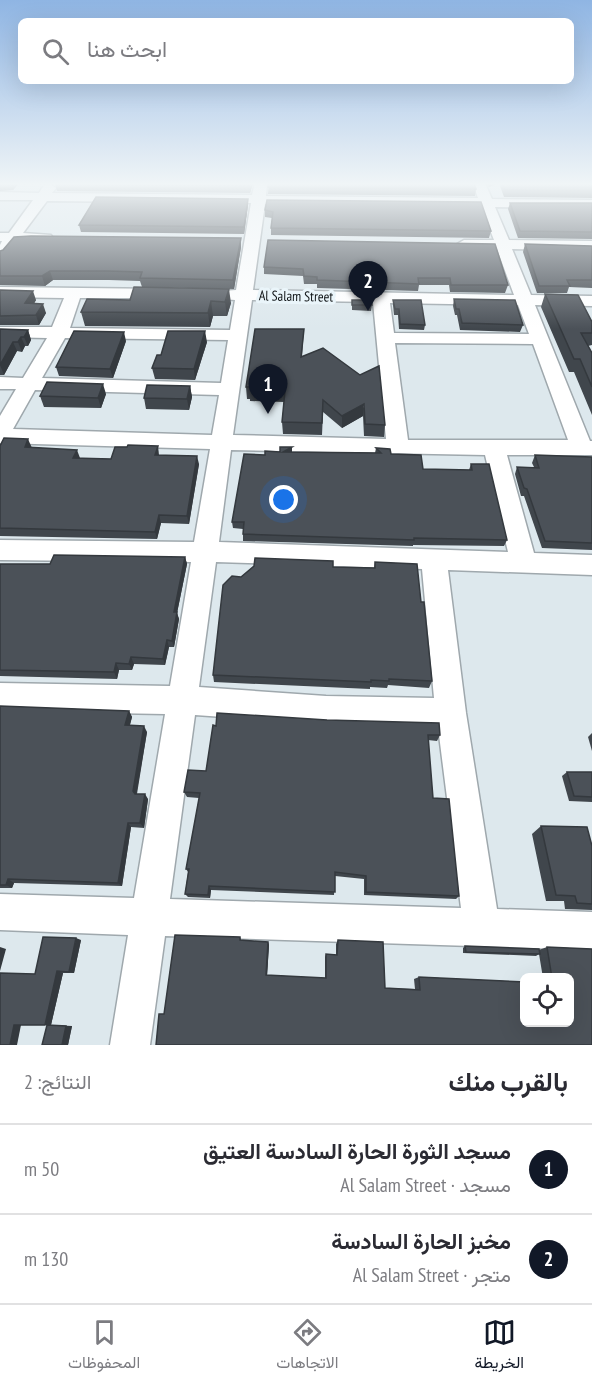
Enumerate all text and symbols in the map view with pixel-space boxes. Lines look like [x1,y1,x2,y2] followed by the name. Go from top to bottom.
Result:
[18,18,574,84] search box
[39,35,72,68] icon: search
[87,35,167,63] text: ابحث هنا
[348,262,388,311] pin: 2
[259,286,333,306] street label: Al Salam Street
[248,364,288,414] pin: 1
[269,485,298,514] your location
[520,973,574,1027] map controls
[520,973,574,1027] button: locate
[449,1065,568,1098] text: بالقرب منك
[24,1069,91,1095] text: النتائج: 2
[203,1137,511,1165] text: مسجد الثورة الحارة السادسة العتيق
[24,1156,59,1182] text: 50 m
[544,1156,553,1182] text: 1
[340,1172,511,1198] text: مسجد · Al Salam Street
[331,1227,511,1255] text: مخبز الحارة السادسة
[24,1246,68,1272] text: 130 m
[544,1246,553,1272] text: 2
[353,1262,511,1288] text: متجر · Al Salam Street
[68,1316,140,1377] tab: المحفوظات
[276,1316,338,1377] tab: الاتجاهات
[474,1316,524,1377] tab: الخريطة

